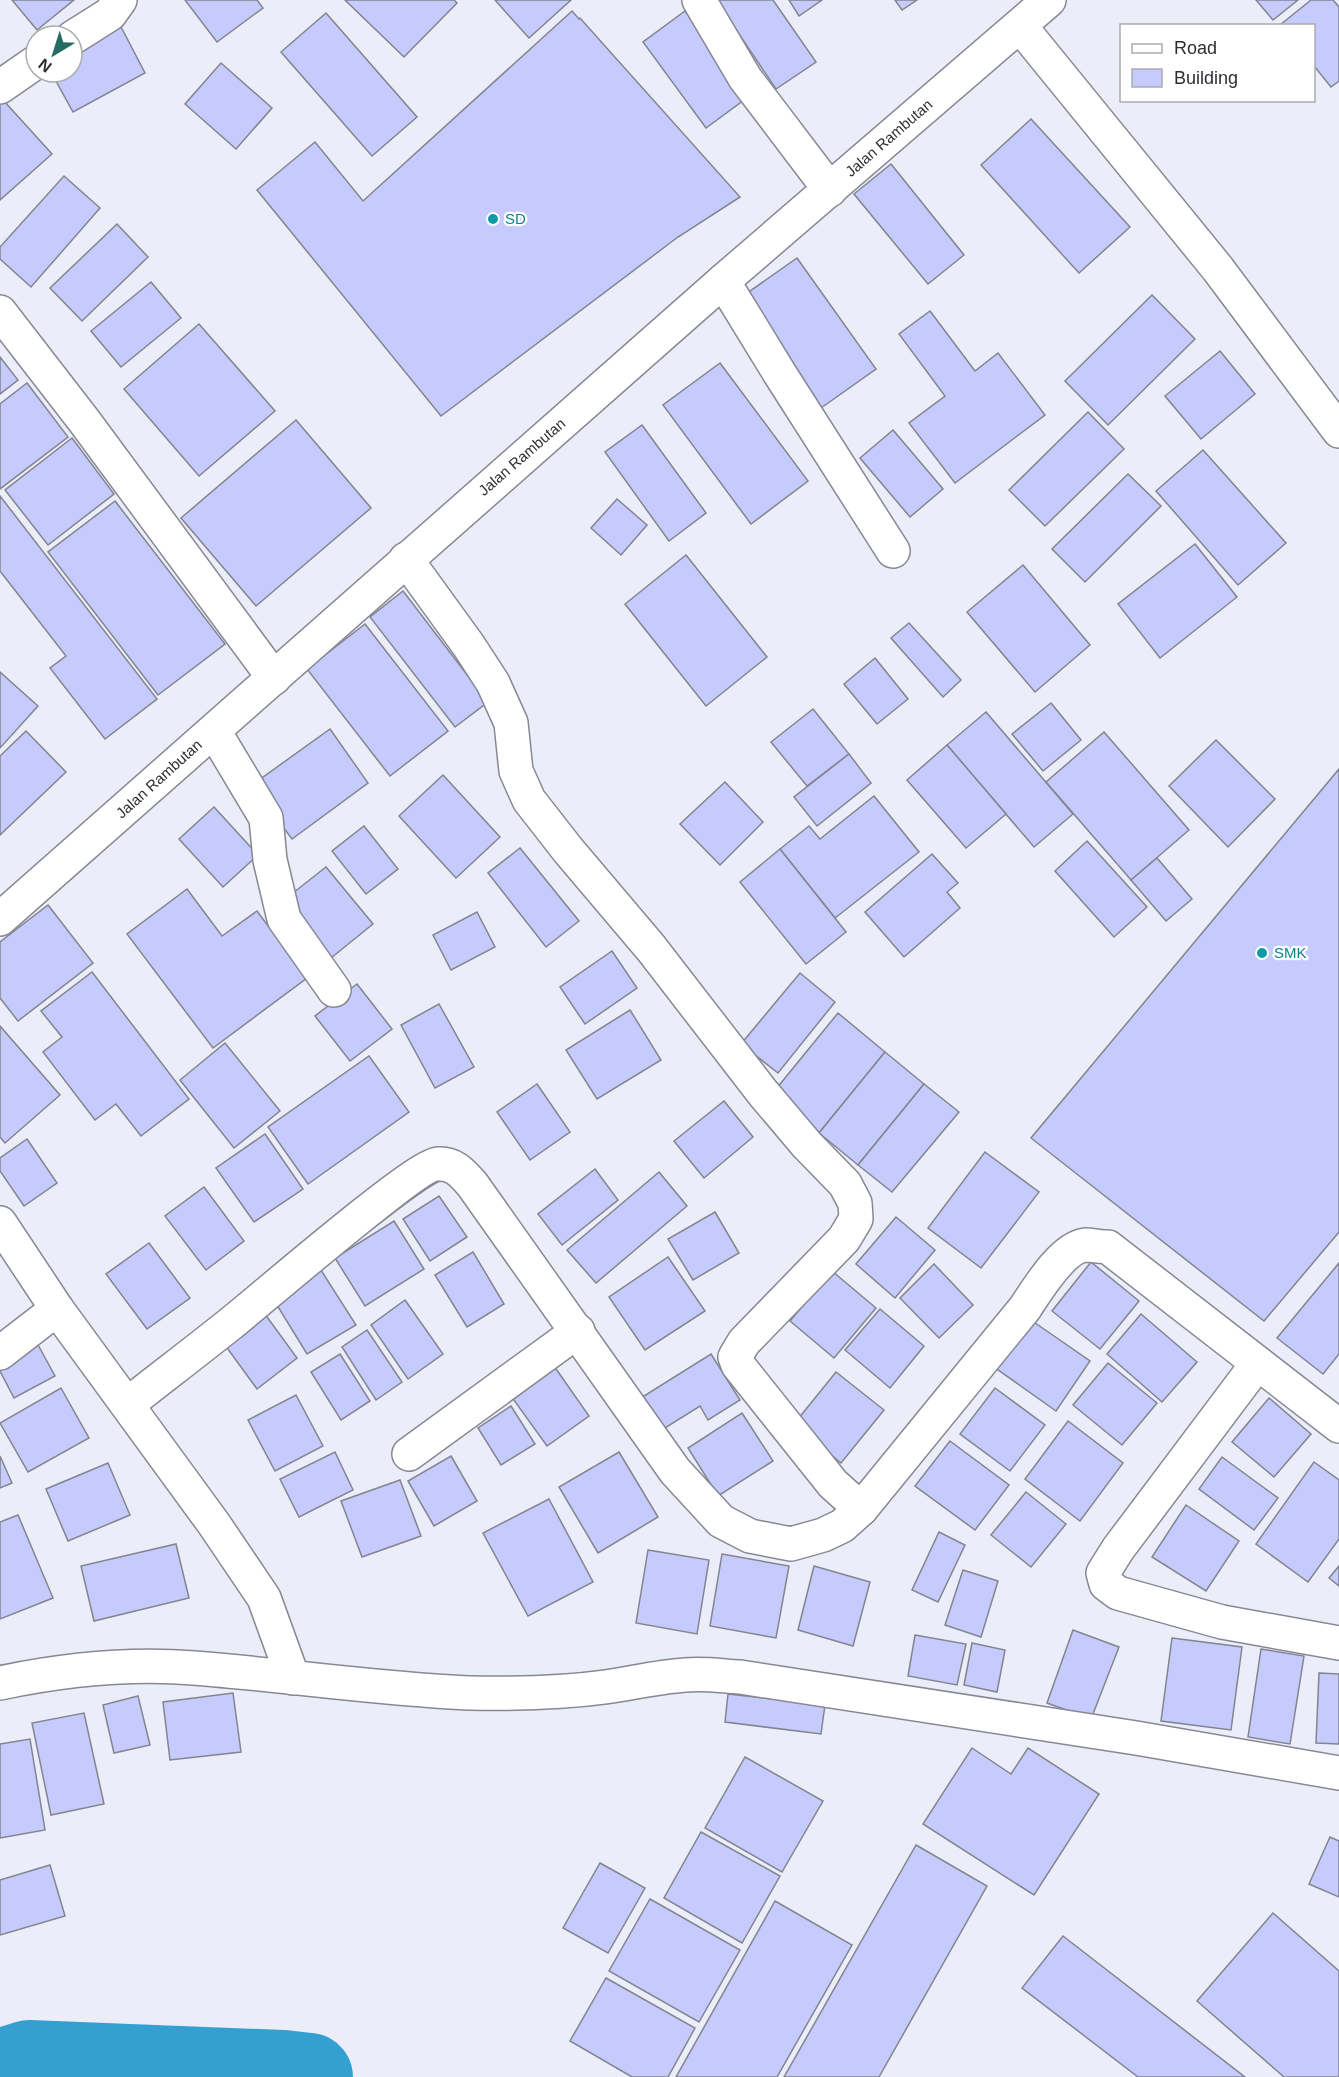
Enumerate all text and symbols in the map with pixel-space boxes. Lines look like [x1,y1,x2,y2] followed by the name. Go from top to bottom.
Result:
[24,24,84,84] north arrow
[1120,24,1315,102] legend
[1174,38,1217,58] text: Road
[35,55,55,76] text: N
[1174,68,1238,88] text: Building
[842,95,935,180] street label: Jalan Rambutan
[505,210,526,227] place label: SD
[486,212,500,226] marker: SD
[475,414,568,499] street label: Jalan Rambutan
[112,736,205,821] street label: Jalan Rambutan
[1274,944,1307,961] place label: SMK
[1255,946,1269,960] marker: SMK

